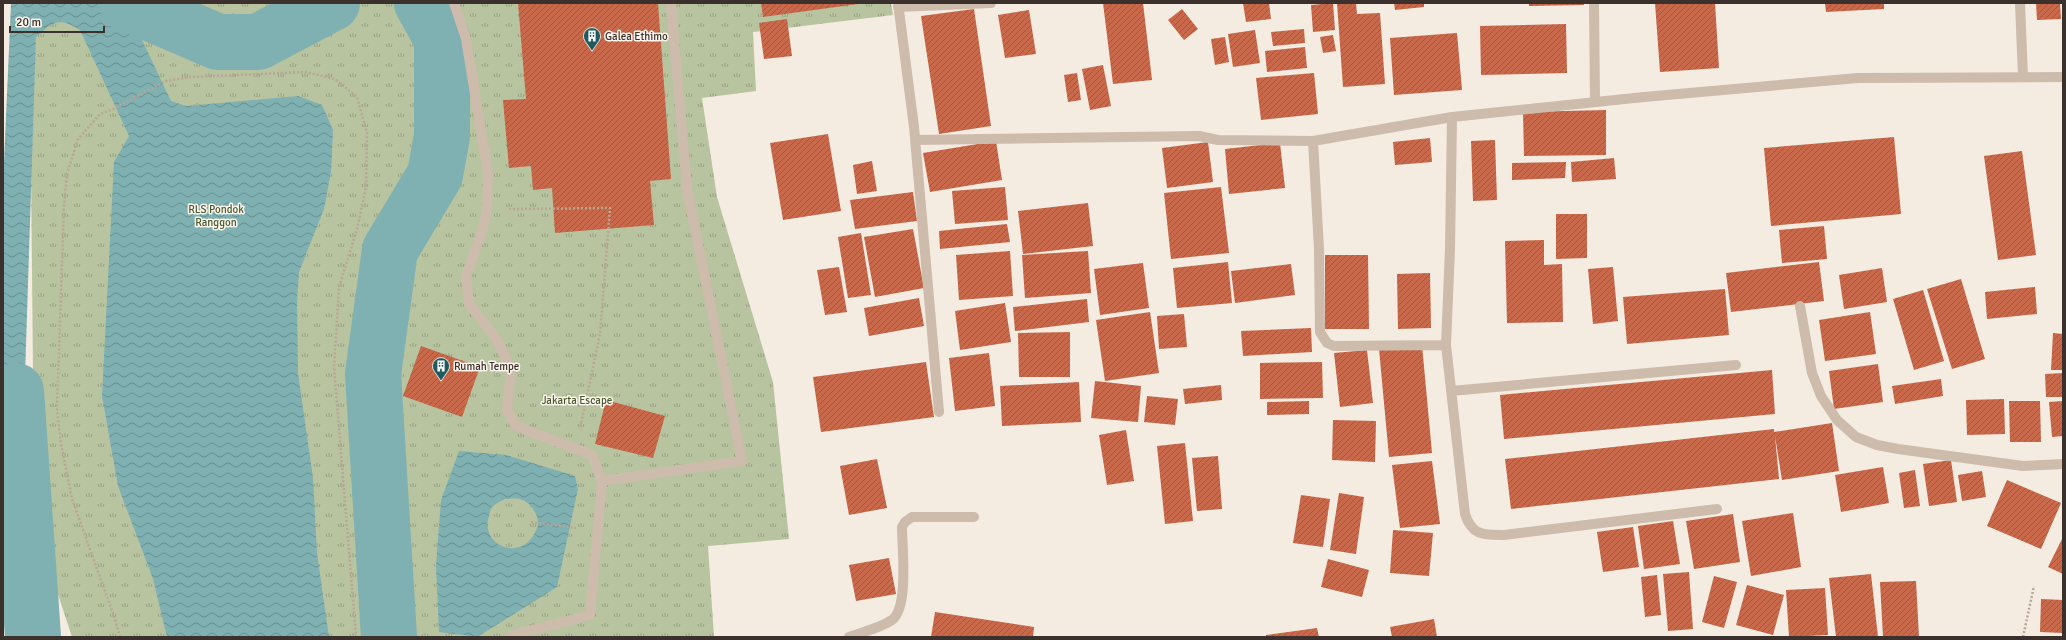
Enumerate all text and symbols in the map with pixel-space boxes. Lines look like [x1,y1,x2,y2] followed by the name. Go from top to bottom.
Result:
[10,8,104,34] scale bar
[16,15,41,30] text: 20 m
[582,26,602,51] building icon: Galea Ethimo
[605,30,668,43] place label: Galea Ethimo
[188,203,244,229] park label: RLS Pondok Ranggon
[431,356,451,381] building icon: Rumah Tempe
[454,360,519,373] place label: Rumah Tempe
[542,394,612,407] park label: Jakarta Escape

